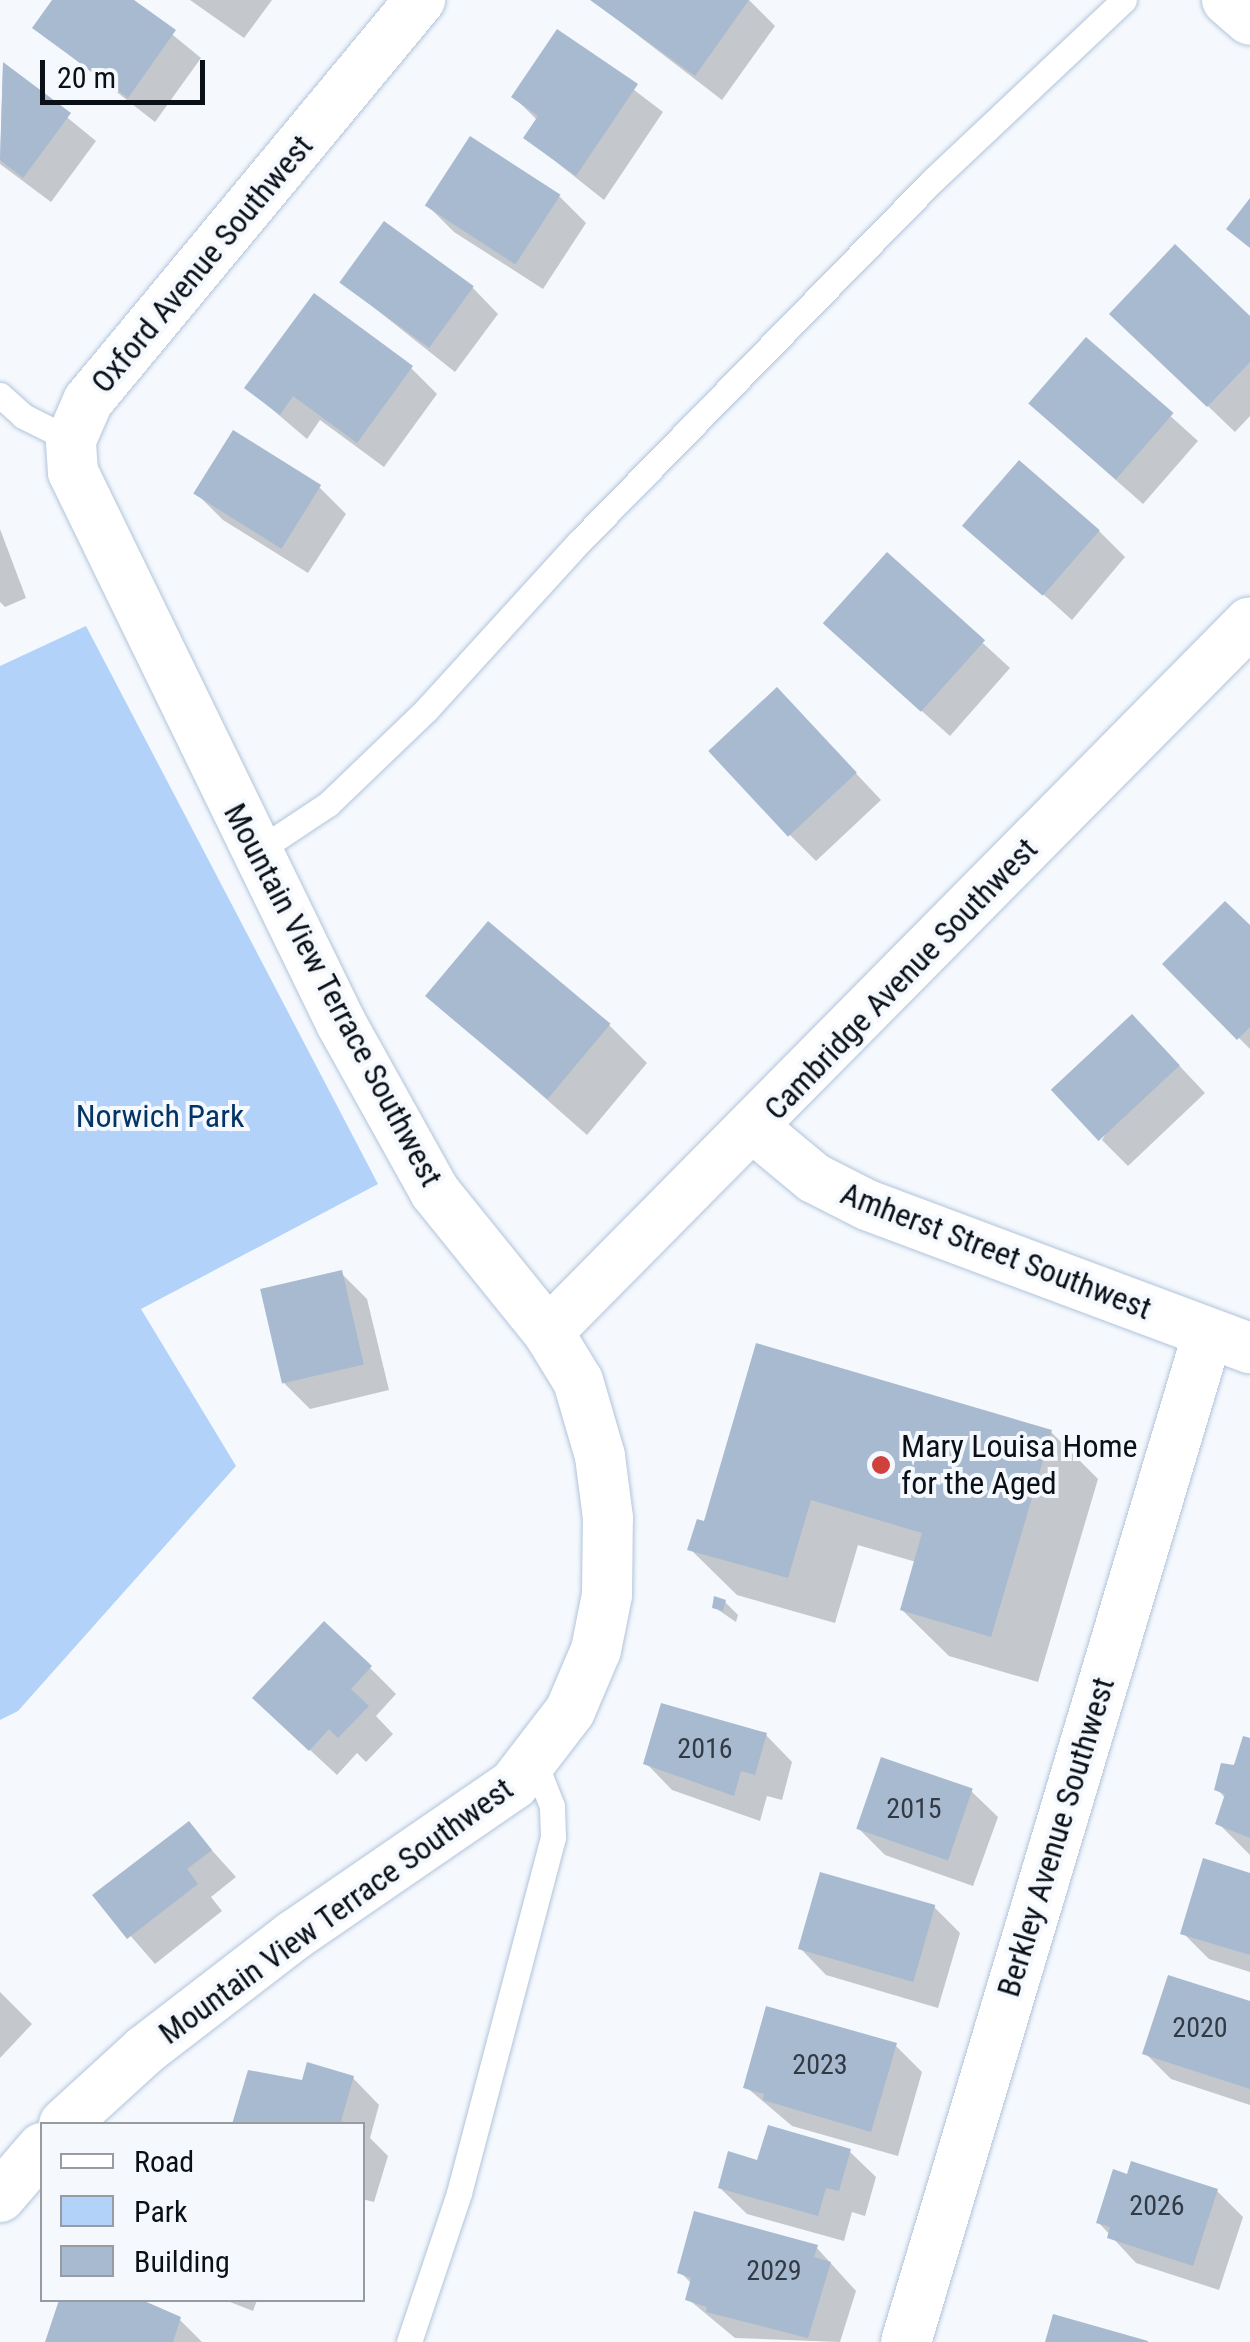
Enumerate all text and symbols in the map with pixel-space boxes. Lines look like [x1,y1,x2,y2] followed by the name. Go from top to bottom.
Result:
[45,40,210,102] scale bar
[57,60,116,95] text: 20 m
[83,127,321,401] street label: Oxford Avenue Southwest
[215,797,451,1193] street label: Mountain View Terrace Southwest
[756,830,1046,1128] street label: Cambridge Avenue Southwest
[76,1097,244,1135] park label: Norwich Park
[835,1174,1157,1328] street label: Amherst Street Southwest
[901,1428,1138,1503] place label: Mary Louisa Home for the Aged
[870,1454,892,1476] marker: Mary Louisa Home for the Aged
[989,1673,1123,2001] street label: Berkley Avenue Southwest
[677,1732,733,1766] house number: 2016
[151,1769,521,2053] street label: Mountain View Terrace Southwest
[886,1792,942,1826] house number: 2015
[1172,2011,1228,2045] house number: 2020
[792,2048,848,2082] house number: 2023
[40,2122,365,2302] legend
[134,2144,194,2179] text: Road
[1129,2189,1185,2223] house number: 2026
[134,2194,188,2229] text: Park
[134,2244,230,2279] text: Building
[746,2254,802,2288] house number: 2029

